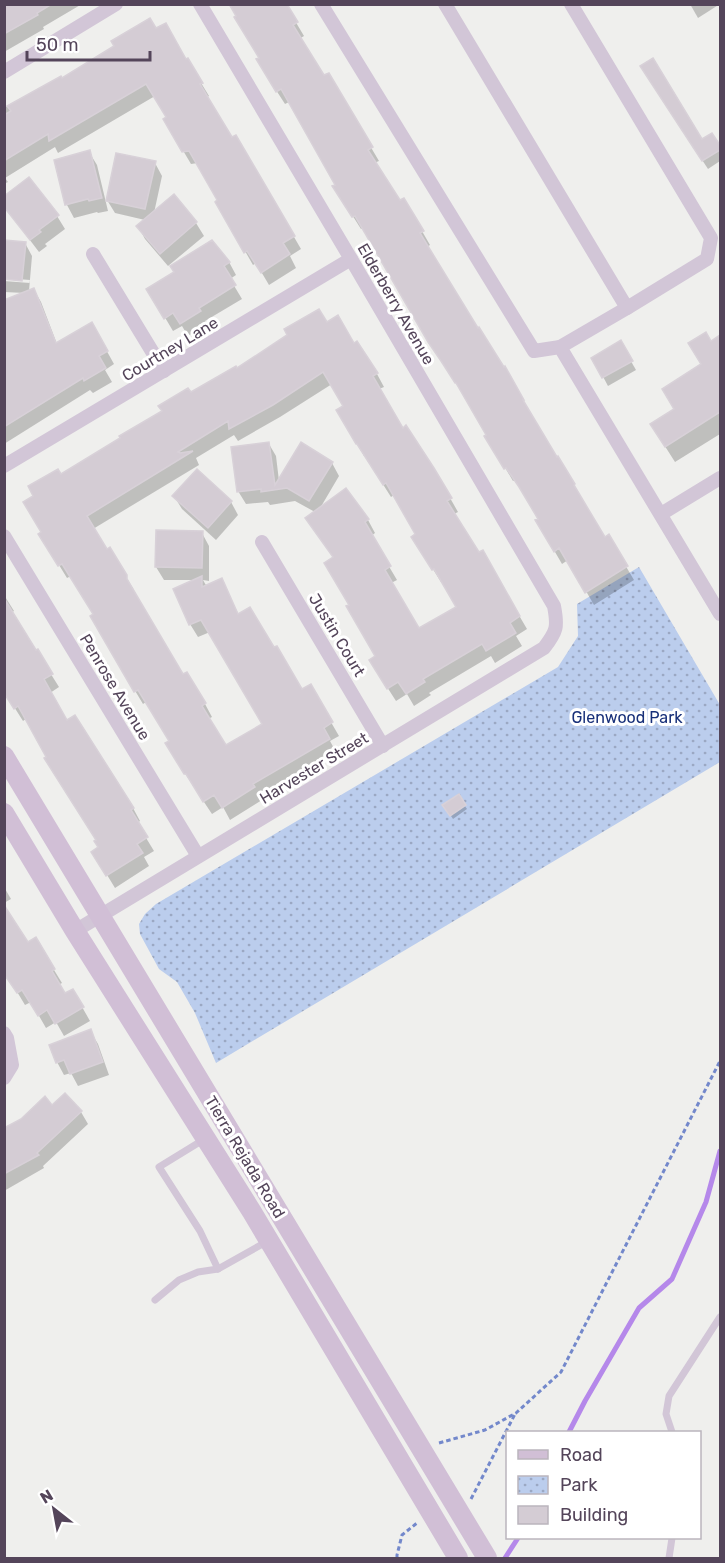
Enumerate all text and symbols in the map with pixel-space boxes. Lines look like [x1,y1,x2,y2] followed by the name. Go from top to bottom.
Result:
[27,24,150,62] scale bar
[36,34,79,56] text: 50 m
[354,240,438,368] street label: Elderberry Avenue
[118,313,222,385] street label: Courtney Lane
[305,590,369,680] street label: Justin Court
[76,630,154,744] street label: Penrose Avenue
[571,708,683,727] park label: Glenwood Park
[256,728,372,808] street label: Harvester Street
[201,1092,289,1222] street label: Tierra Rejada Road
[506,1431,701,1539] legend
[560,1444,603,1466] text: Road
[560,1474,598,1496] text: Park
[24,1479,84,1539] north arrow
[37,1485,56,1508] text: N
[560,1504,628,1526] text: Building

